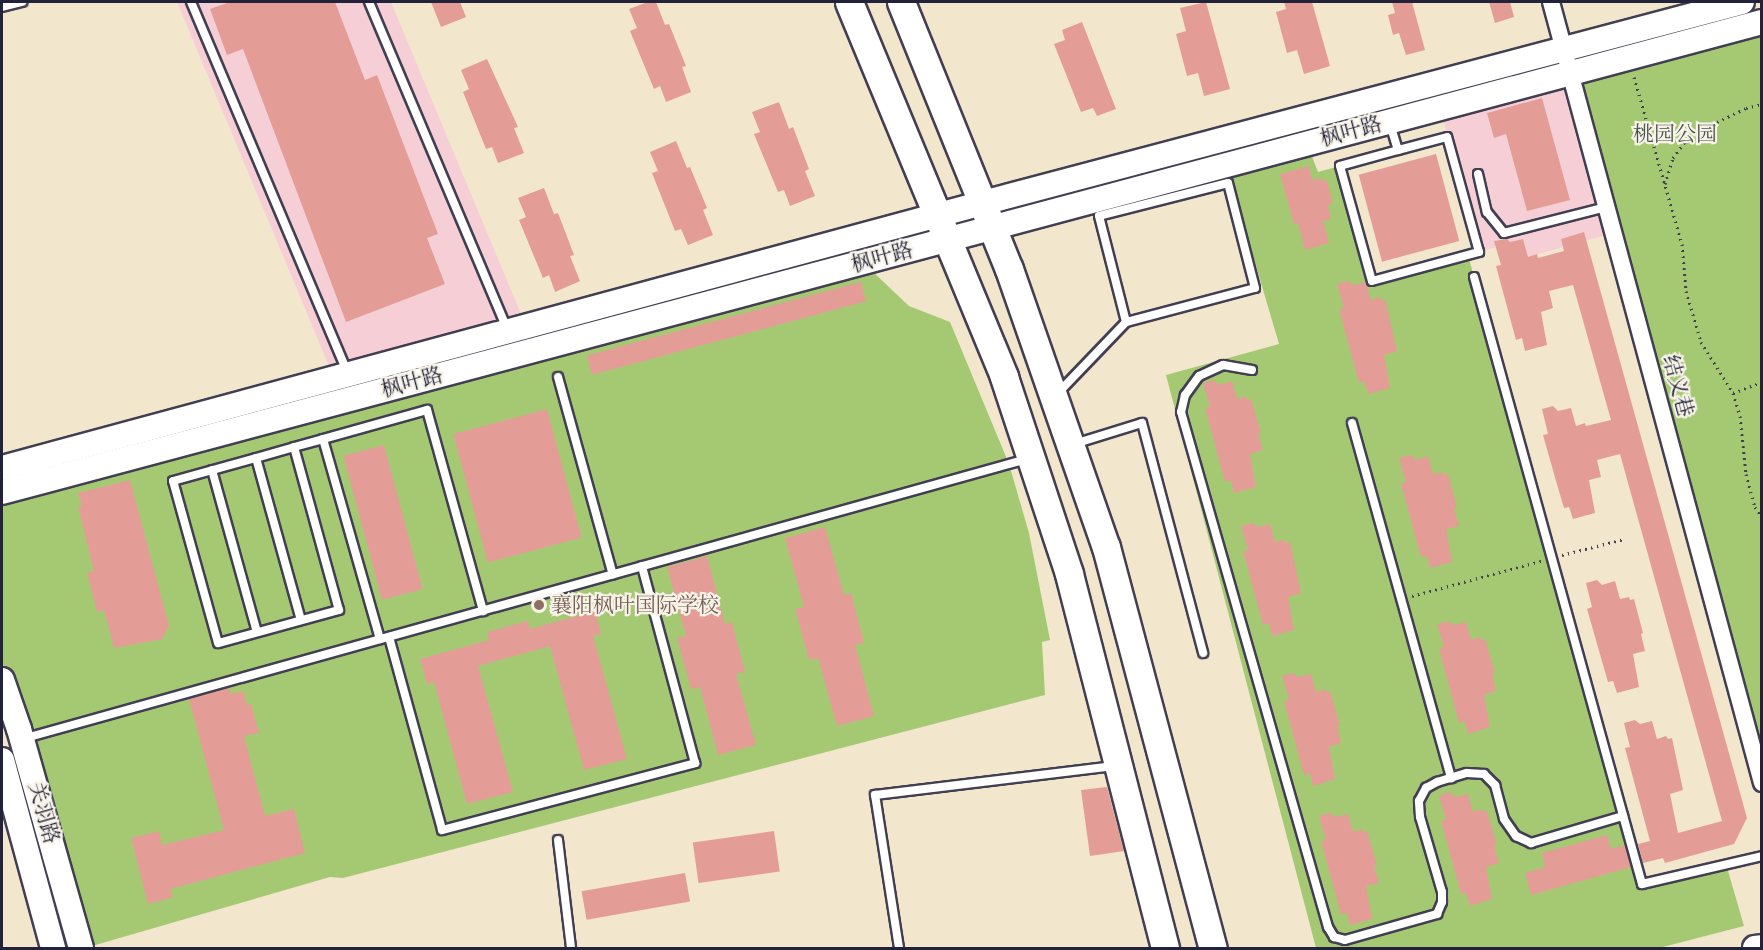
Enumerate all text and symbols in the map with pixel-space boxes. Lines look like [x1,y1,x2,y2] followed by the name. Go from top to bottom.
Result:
[1317,111,1385,151] street label: 枫叶路
[1633,121,1717,147] park label: 桃园公园
[848,237,916,277] street label: 枫叶路
[1658,352,1698,420] street label: 结义巷
[378,362,446,402] street label: 枫叶路
[551,592,719,618] place label: 襄阳枫叶国际学校
[532,598,546,612] marker: 襄阳枫叶国际学校
[23,779,65,847] street label: 关羽路

